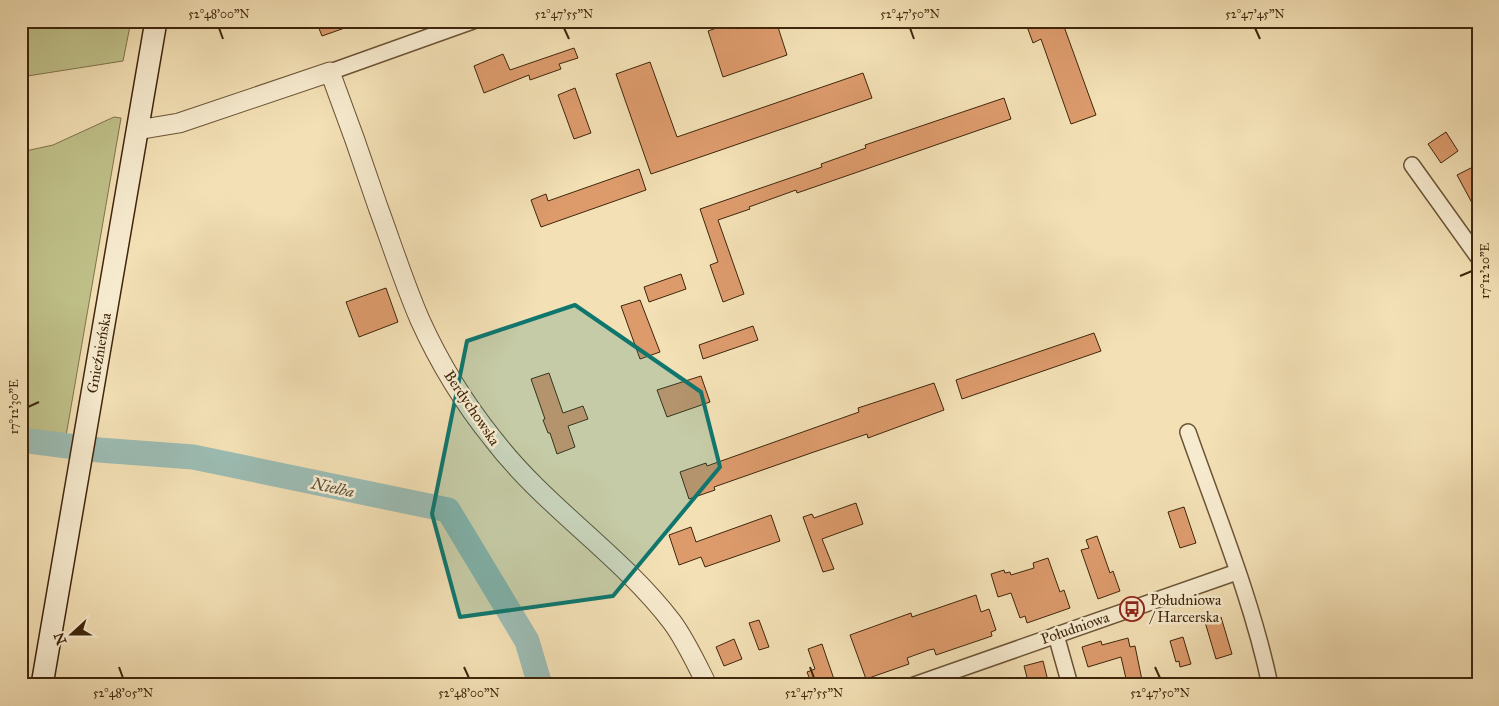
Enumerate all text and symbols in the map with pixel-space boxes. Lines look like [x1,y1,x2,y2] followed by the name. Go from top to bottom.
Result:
[188,7,250,21] text: 52°48'00"N
[535,7,593,21] text: 52°47'55"N
[880,7,940,21] text: 52°47'50"N
[1225,7,1285,21] text: 52°47'45"N
[1478,242,1492,299] text: 17°12'20"E
[83,311,115,395] street label: Gnieźnieńska
[440,367,504,450] street label: Berdychowska
[7,379,21,435] text: 17°12'30"E
[309,473,356,501] water label: Nielba
[1149,591,1222,626] place label: Południowa / Harcerska
[1119,596,1145,622] bus stop icon: Południowa / Harcerska
[48,608,98,658] north arrow
[1038,608,1112,648] street label: Południowa
[50,630,70,647] text: N
[93,686,153,700] text: 52°48'05"N
[438,686,500,700] text: 52°48'00"N
[785,686,843,700] text: 52°47'55"N
[1130,686,1190,700] text: 52°47'50"N

